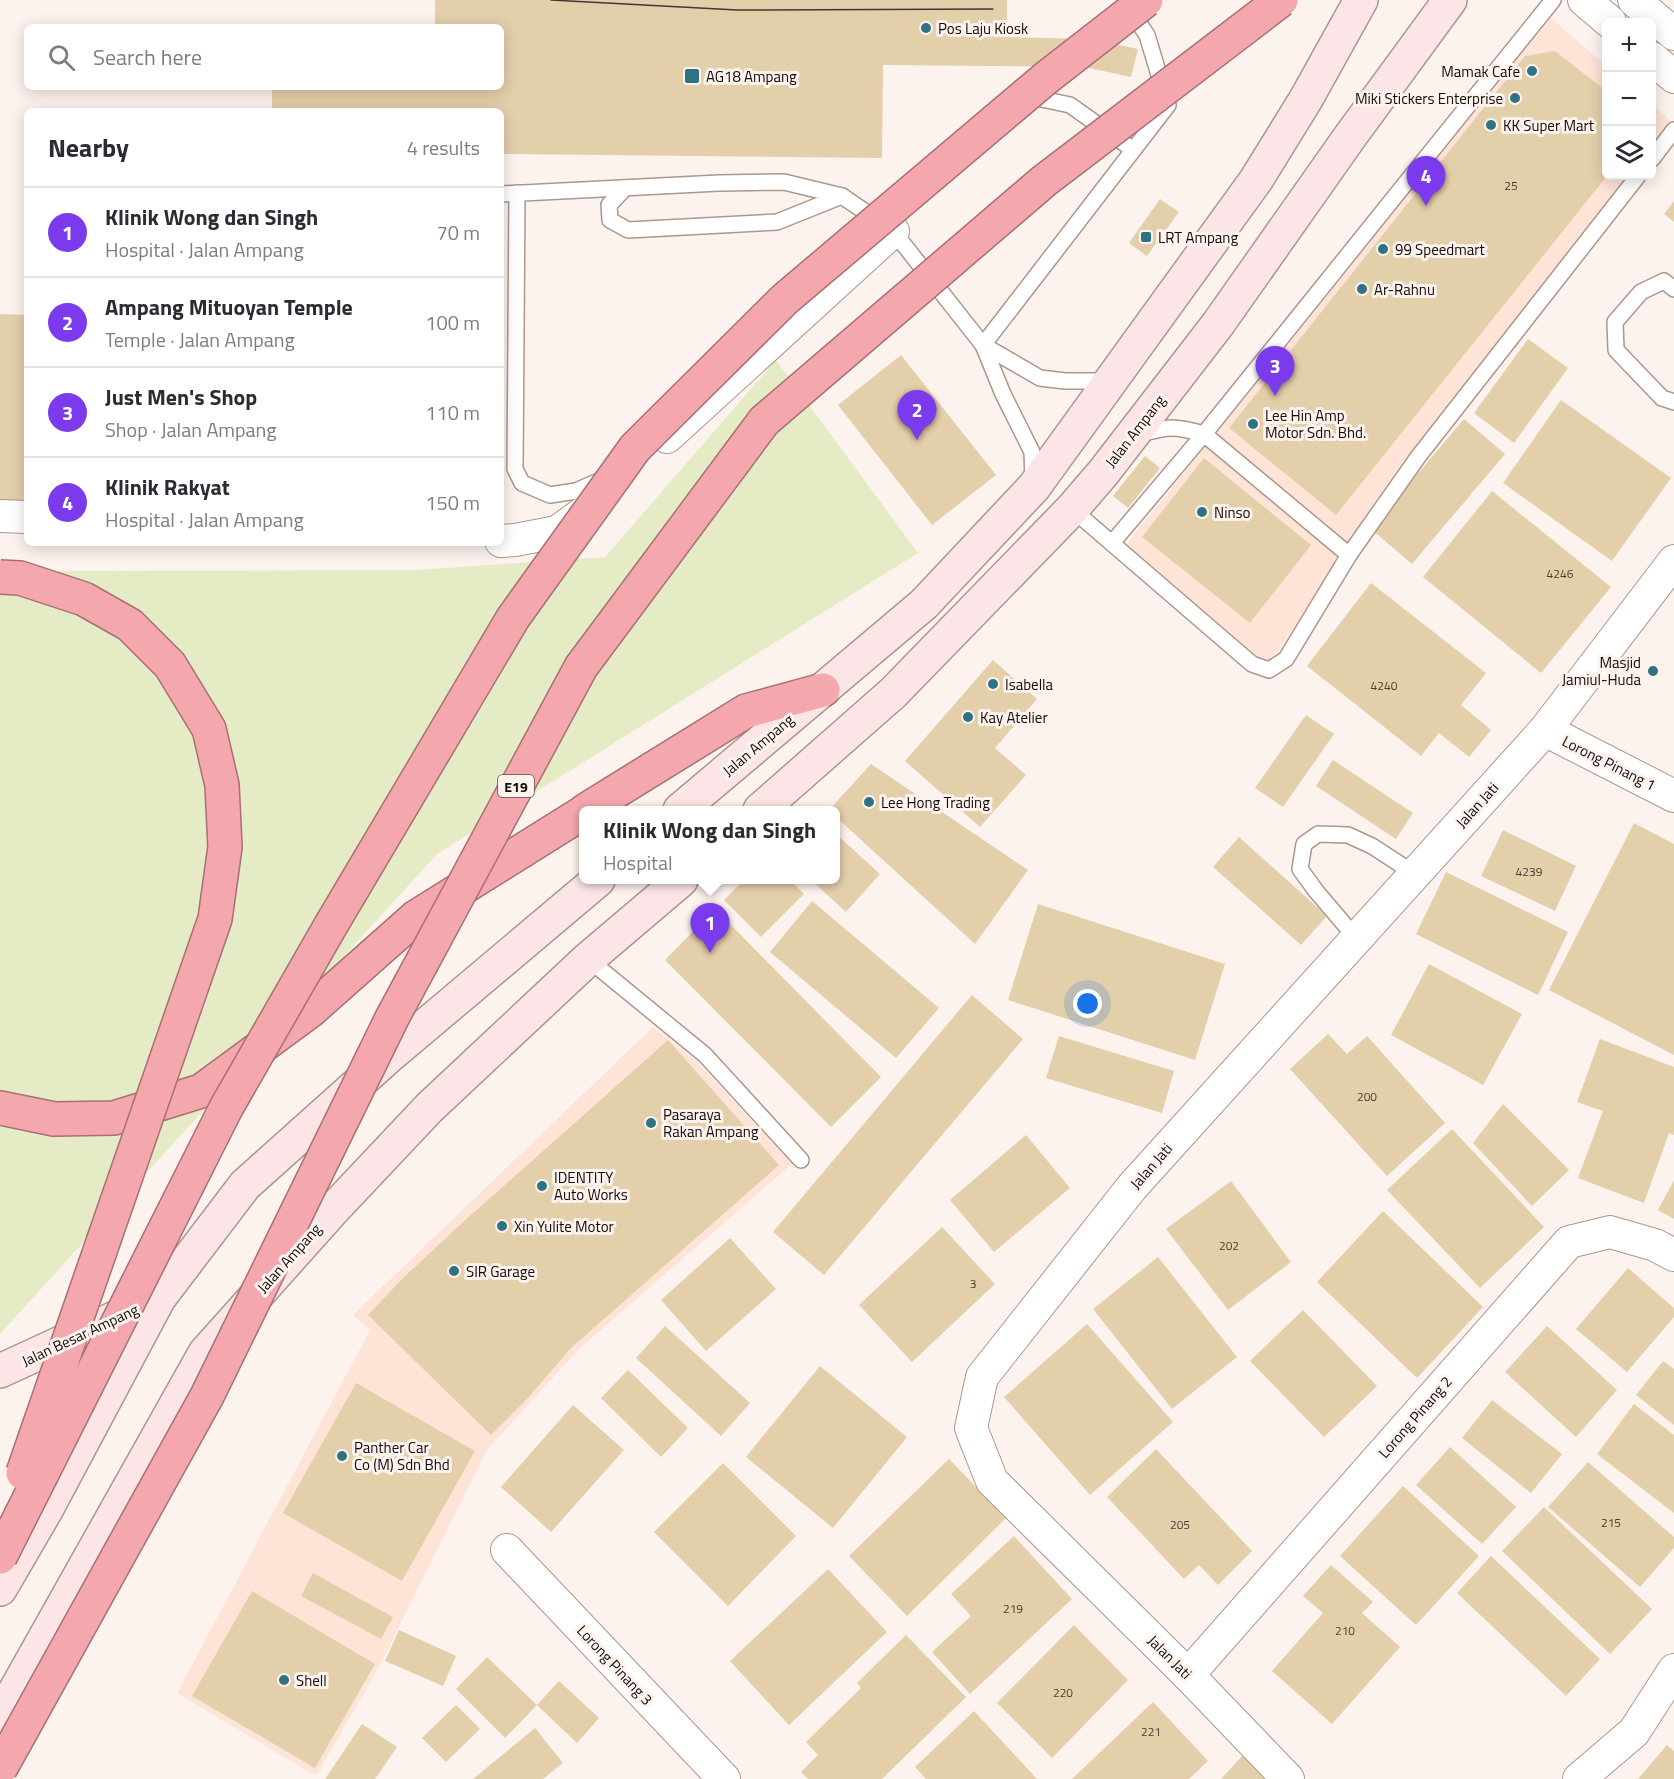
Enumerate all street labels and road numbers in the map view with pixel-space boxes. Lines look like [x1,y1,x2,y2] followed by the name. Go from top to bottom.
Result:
[1099,389,1171,472] street label: Jalan Ampang
[717,708,799,782] street label: Jalan Ampang
[1558,730,1660,796] street label: Lorong Pinang 1
[498,775,534,797] road number: E19
[1450,777,1504,833] street label: Jalan Jati
[1124,1138,1178,1194] street label: Jalan Jati
[251,1218,327,1298] street label: Jalan Ampang
[18,1298,143,1372] street label: Jalan Besar Ampang
[1373,1371,1457,1463] street label: Lorong Pinang 2
[572,1620,658,1710] street label: Lorong Pinang 3
[1143,1630,1197,1684] street label: Jalan Jati

